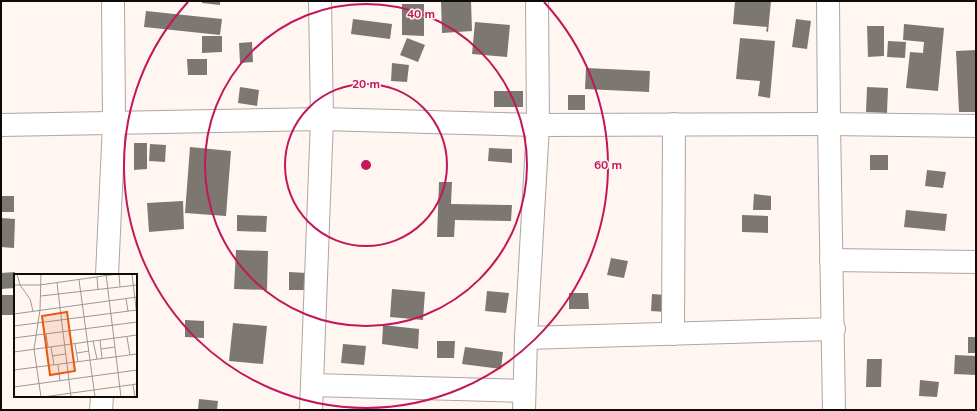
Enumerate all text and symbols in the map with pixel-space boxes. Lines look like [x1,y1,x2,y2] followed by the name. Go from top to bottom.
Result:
[407,6,435,22] text: 40 m
[352,76,380,92] text: 20 m
[594,157,622,173] text: 60 m
[359,158,373,172] centre of rings
[14,274,137,397] inset map

